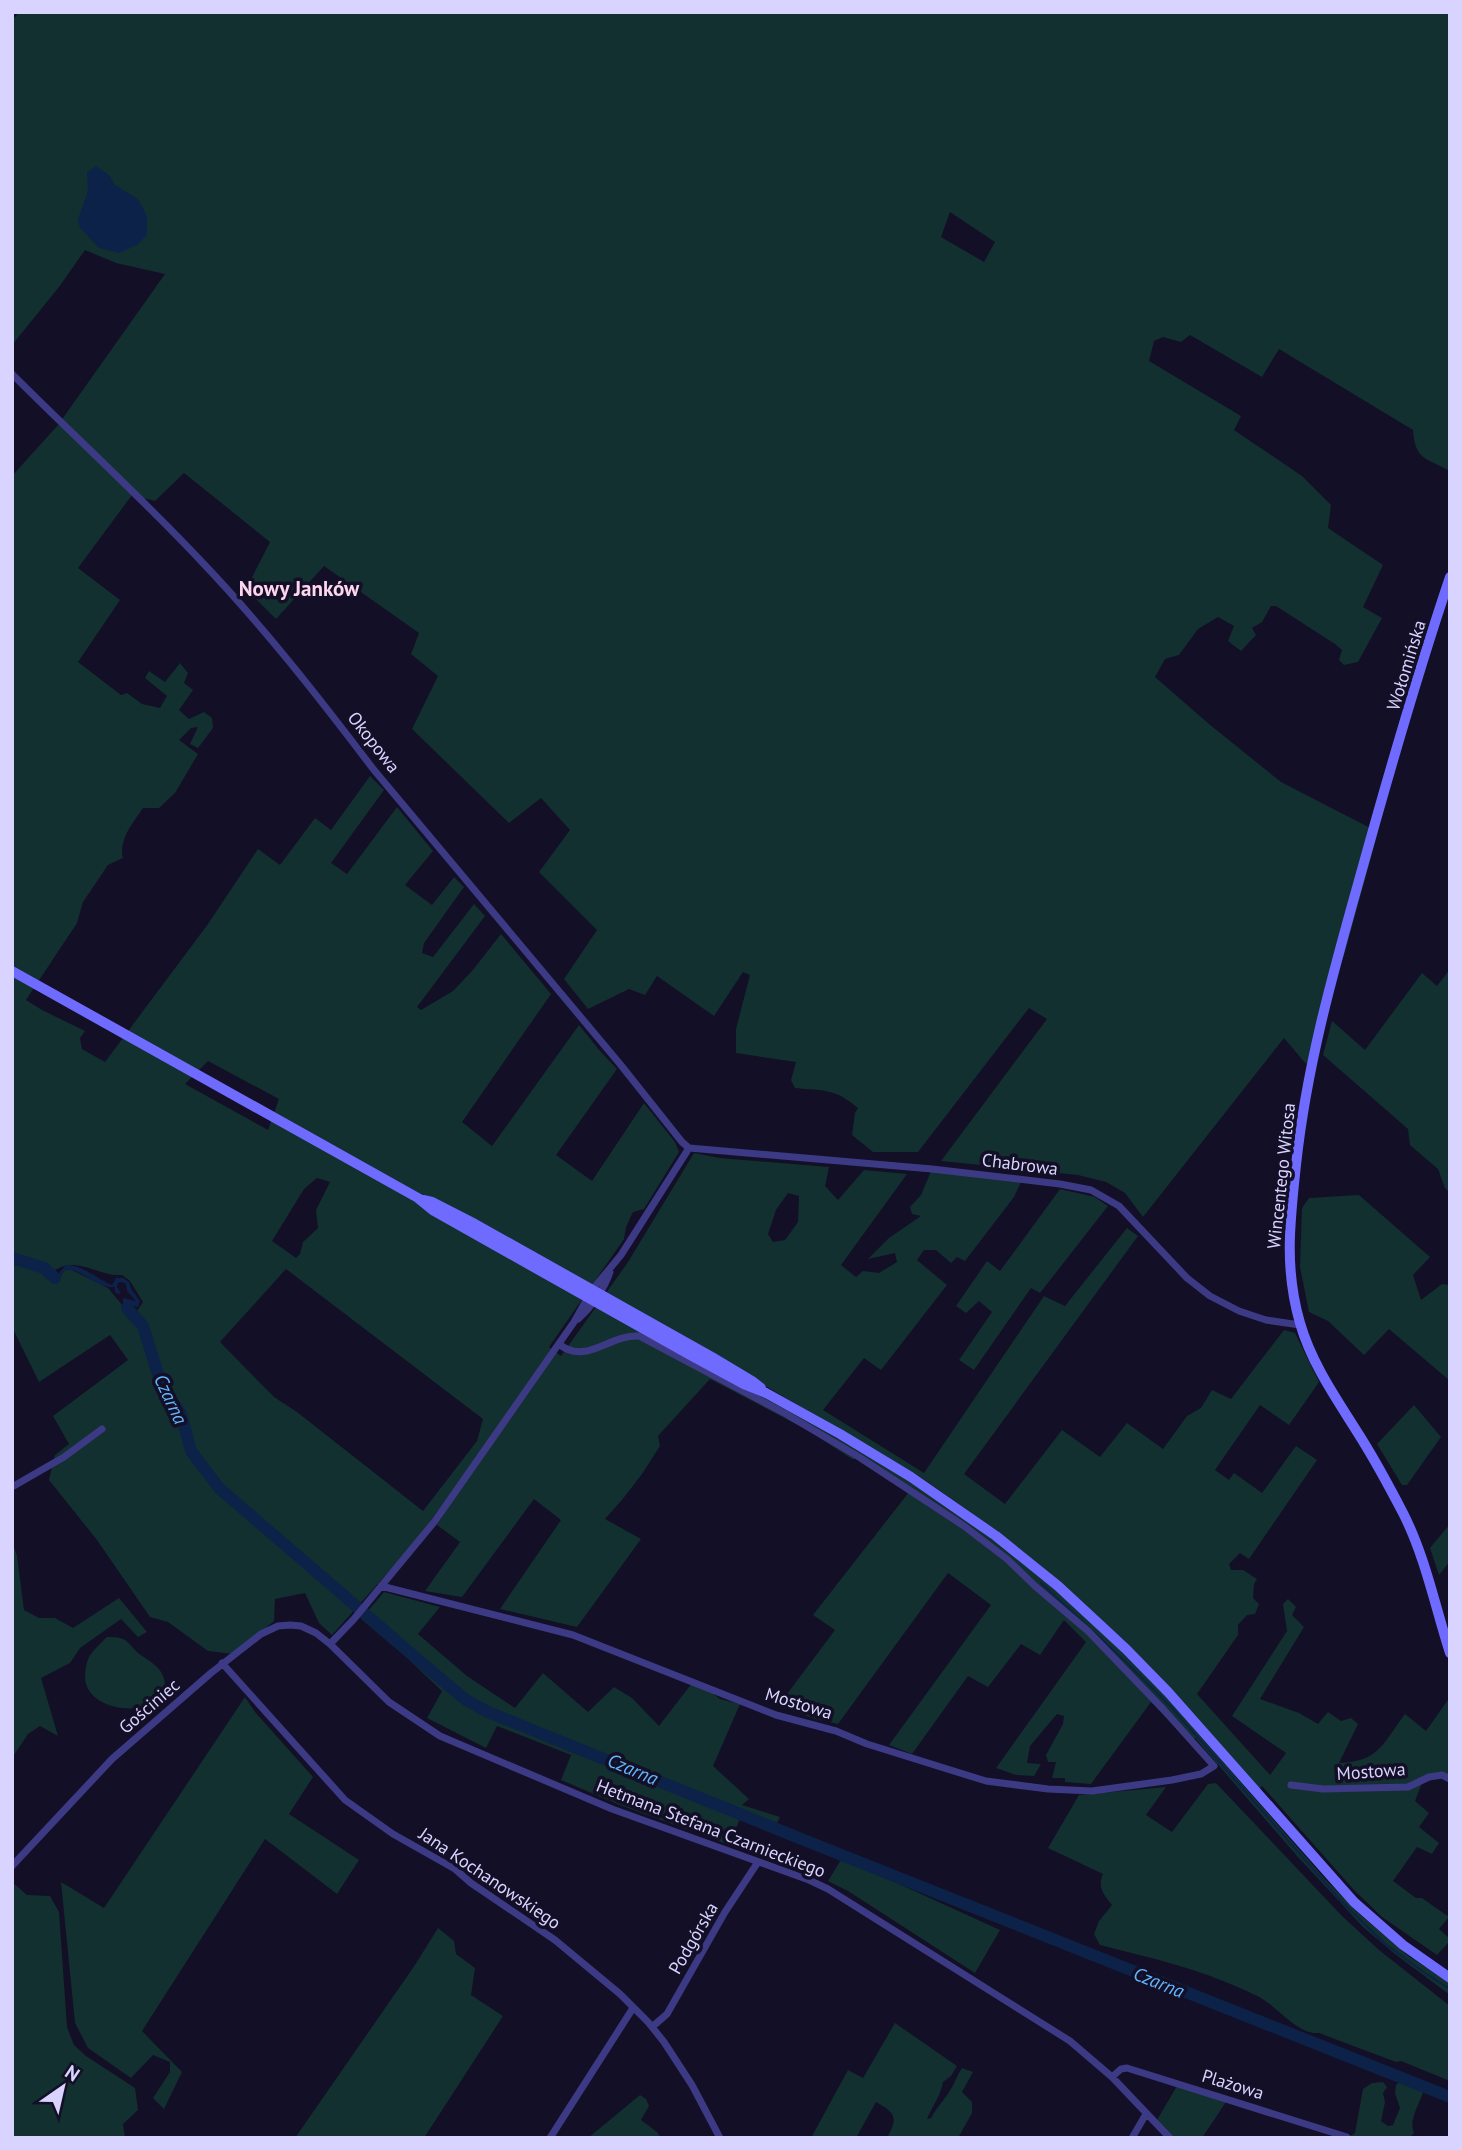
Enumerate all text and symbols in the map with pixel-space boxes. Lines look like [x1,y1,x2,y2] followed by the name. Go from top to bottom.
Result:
[239,575,360,602] district label: Nowy Janków
[1381,617,1431,713] street label: Wołomińska
[343,707,405,777] street label: Okopowa
[1262,1102,1300,1250] street label: Wincentego Witosa
[981,1148,1059,1180] street label: Chabrowa
[149,1370,193,1429] water label: Czarna
[114,1673,184,1739] street label: Gościniec
[763,1682,835,1724] street label: Mostowa
[604,1748,663,1791] water label: Czarna
[1336,1757,1406,1785] street label: Mostowa
[593,1774,829,1882] street label: Hetmana Stefana Czarnieckiego
[414,1821,565,1934] street label: Jana Kochanowskiego
[663,1898,723,1978] street label: Podgórska
[1130,1961,1189,2003] water label: Czarna
[28,2052,98,2122] north arrow
[61,2059,84,2086] text: N
[1199,2064,1267,2104] street label: Plażowa

